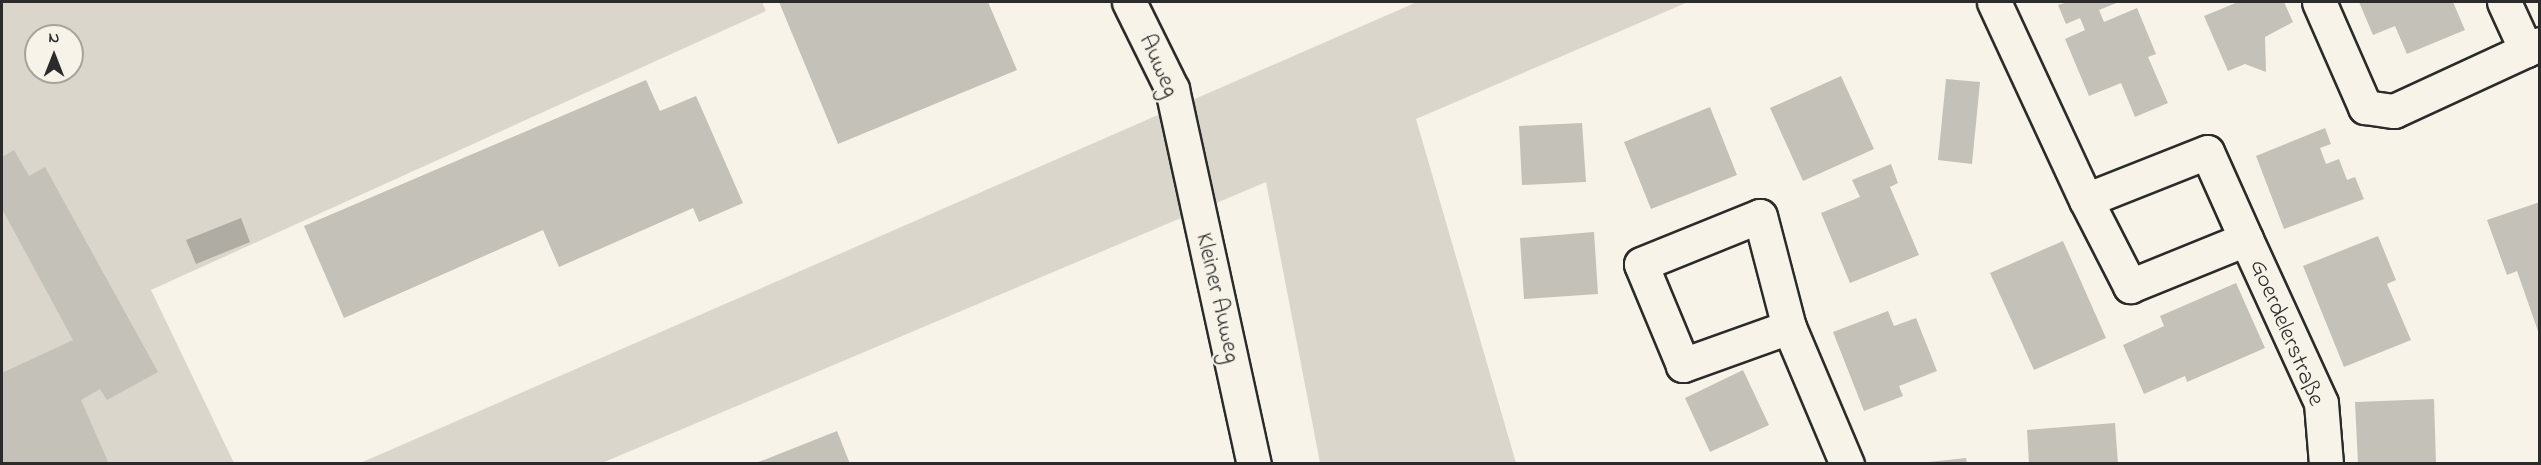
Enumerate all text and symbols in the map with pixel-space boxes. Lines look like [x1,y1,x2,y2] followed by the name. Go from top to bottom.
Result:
[24,24,84,84] north arrow
[49,26,59,50] text: N
[1131,30,1185,102] street label: Auweg
[1188,230,1246,366] street label: Kleiner Auweg
[2242,255,2330,411] street label: Goerdelerstraße

